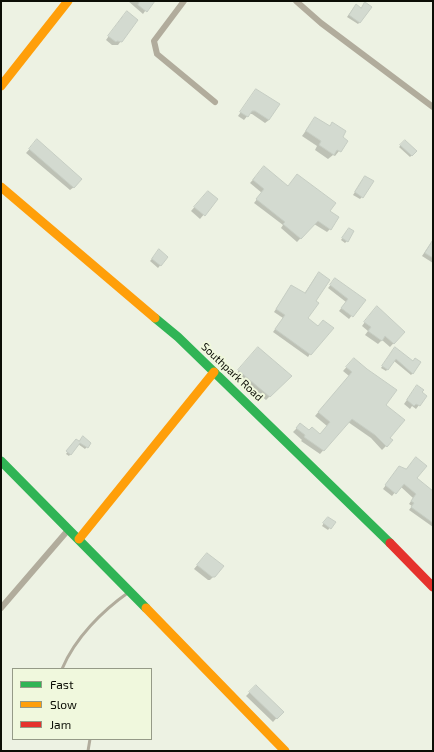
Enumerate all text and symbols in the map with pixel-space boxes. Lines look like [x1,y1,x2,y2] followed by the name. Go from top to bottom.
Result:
[198,340,266,404] street label: Southpark Road
[12,668,152,740] legend
[50,677,73,691] text: Fast
[50,697,77,711] text: Slow
[50,717,71,731] text: Jam

